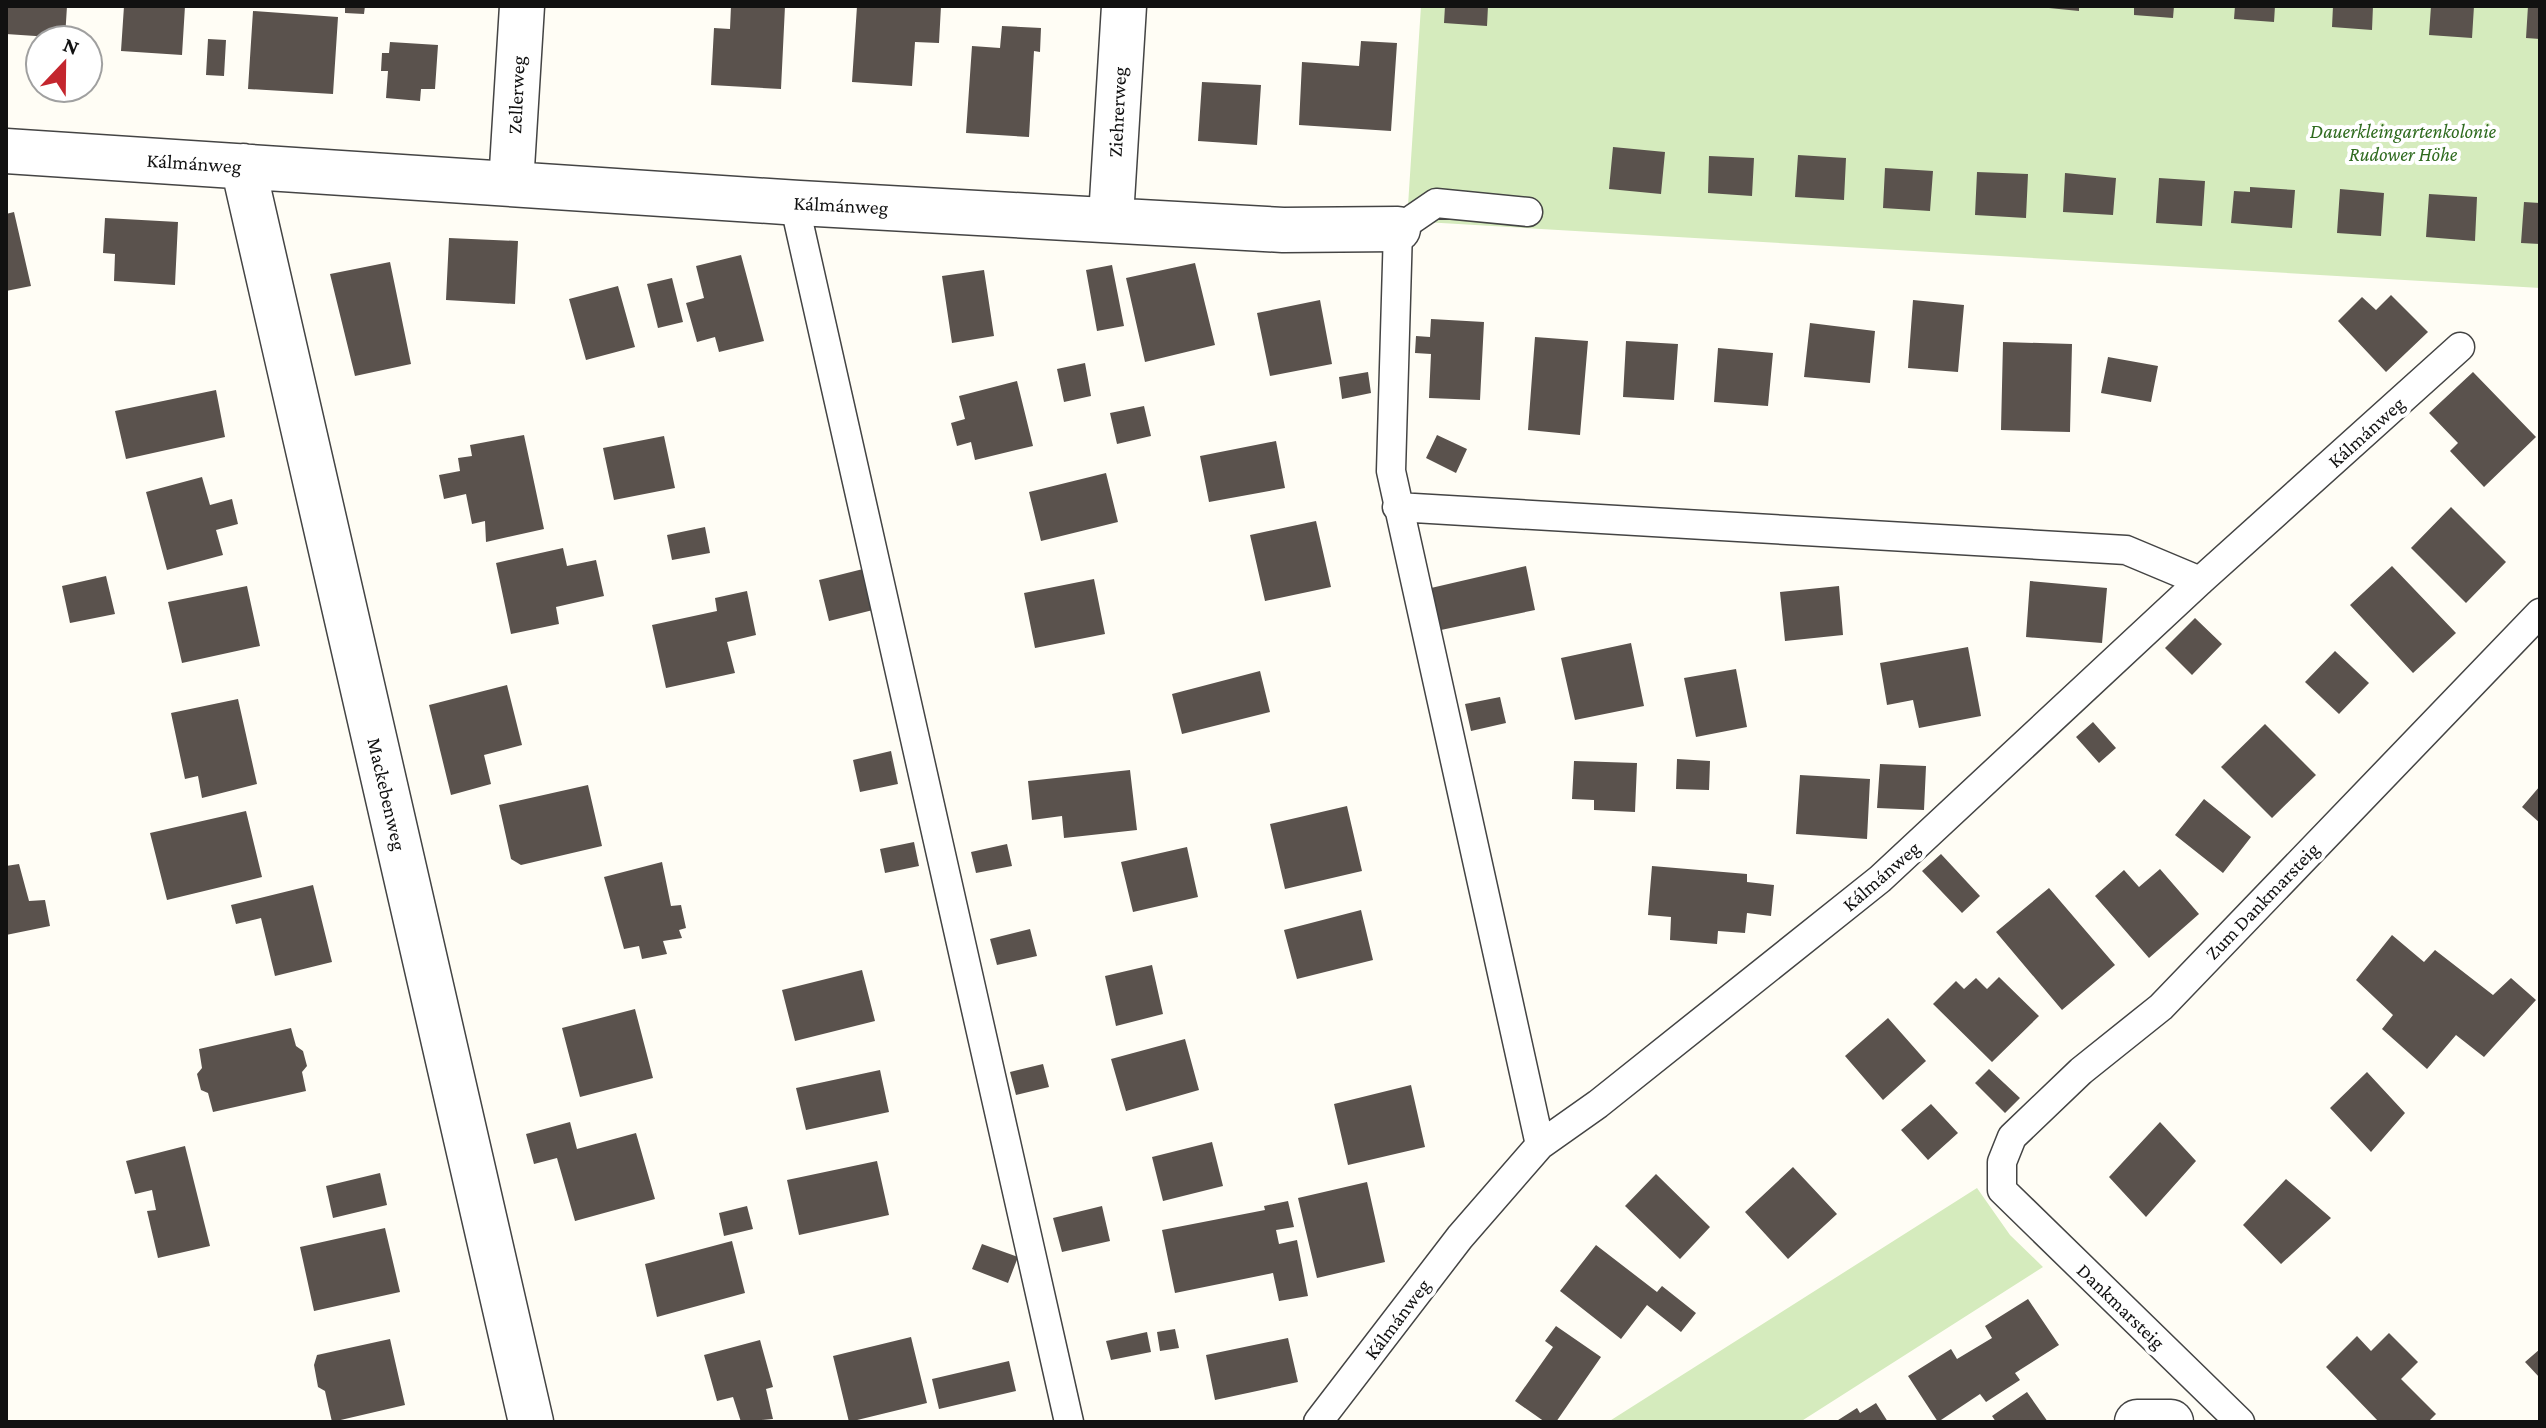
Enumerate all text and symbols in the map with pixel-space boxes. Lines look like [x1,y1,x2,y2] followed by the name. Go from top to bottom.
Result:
[24,24,104,104] north arrow
[60,32,83,60] text: N
[503,55,530,135] street label: Zellerweg
[1104,66,1131,158] street label: Ziehrerweg
[2310,120,2497,165] park label: Dauerkleingartenkolonie Rudower Höhe
[146,149,242,178] street label: Kálmánweg
[793,192,889,219] street label: Kálmánweg
[2323,392,2410,473] street label: Kálmánweg
[362,736,411,853] street label: Mackebenweg
[1838,836,1925,916] street label: Kálmánweg
[2201,838,2324,965] street label: Zum Dankmarsteig
[2072,1259,2170,1354] street label: Dankmarsteig
[1360,1274,1435,1364] street label: Kálmánweg

